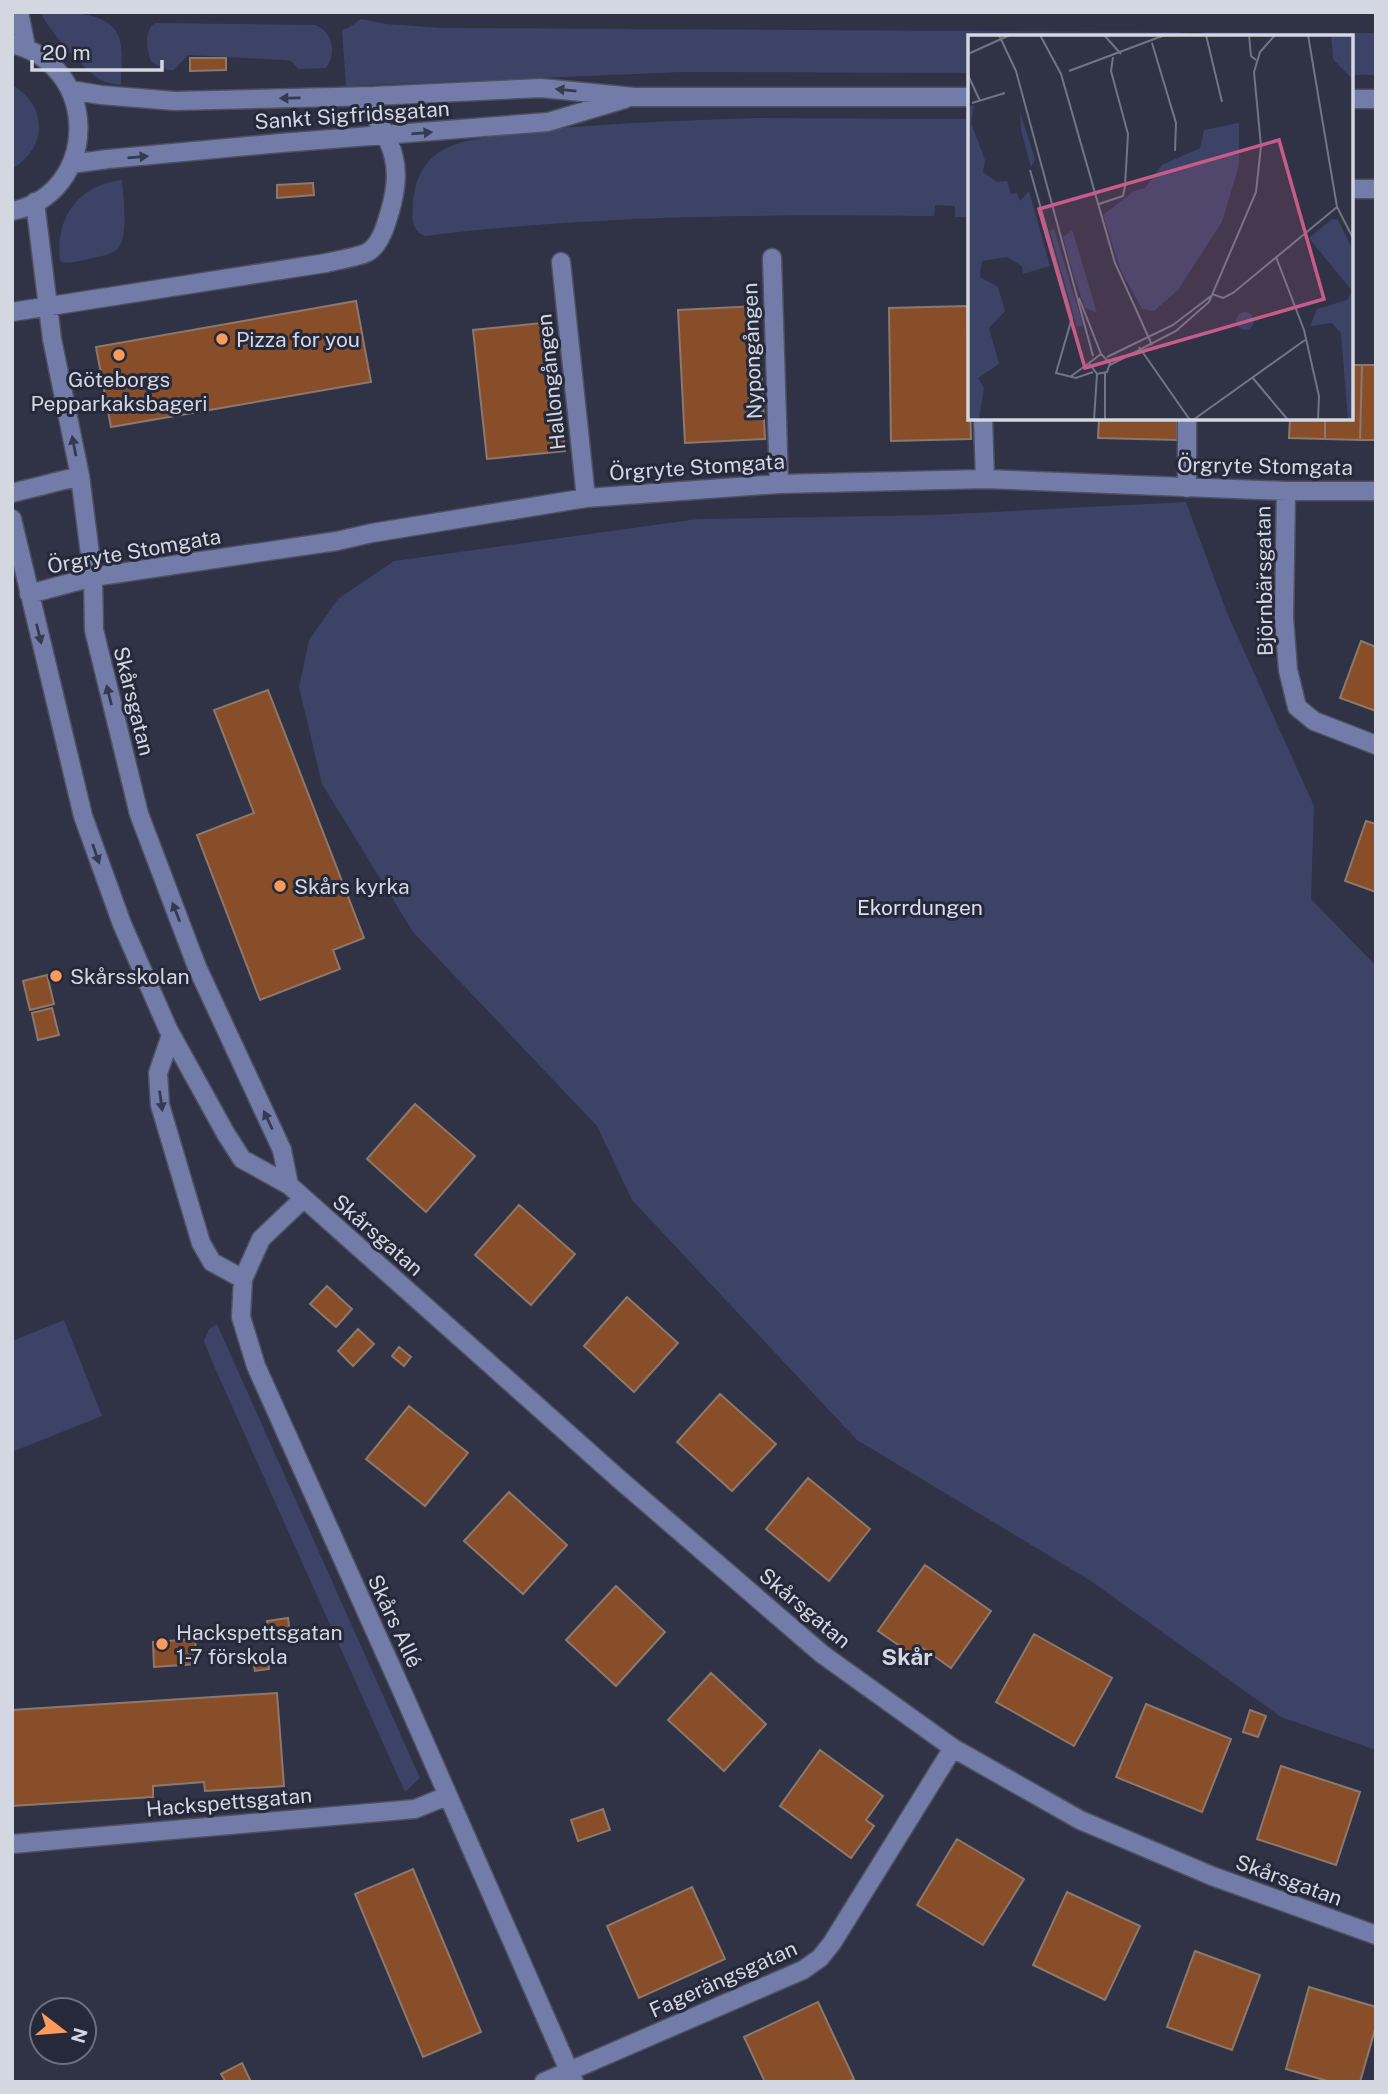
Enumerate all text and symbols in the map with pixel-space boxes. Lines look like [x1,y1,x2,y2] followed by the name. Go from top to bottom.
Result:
[32,28,161,72] scale bar
[968,35,1353,420] inset map
[42,40,91,65] text: 20 m
[555,84,577,95] one-way arrow
[279,92,301,104] one-way arrow
[254,96,450,134] street label: Sankt Sigfridsgatan
[412,127,434,138] one-way arrow
[128,151,150,162] one-way arrow
[737,282,767,420] street label: Nypongången
[531,313,571,451] street label: Hallongången
[236,327,360,352] place label: Pizza for you
[214,331,230,347] marker: Pizza for you
[111,347,127,363] marker: Göteborgs Pepparkaksbageri
[30,367,208,416] place label: Göteborgs Pepparkaksbageri
[68,435,79,457] one-way arrow
[608,448,786,486] street label: Örgryte Stomgata
[1177,452,1353,480] street label: Örgryte Stomgata
[1250,506,1278,656] street label: Björnbärsgatan
[45,523,223,579] street label: Örgryte Stomgata
[34,623,45,645] one-way arrow
[108,644,160,758] street label: Skårsgatan
[103,684,114,706] one-way arrow
[91,843,102,864] one-way arrow
[294,874,410,899] place label: Skårs kyrka
[272,878,288,894] marker: Skårs kyrka
[857,895,983,920] park label: Ekorrdungen
[171,902,182,923] one-way arrow
[70,964,190,989] place label: Skårsskolan
[48,968,64,984] marker: Skårsskolan
[156,1090,167,1112] one-way arrow
[262,1110,274,1130] one-way arrow
[328,1189,428,1281] street label: Skårsgatan
[754,1563,856,1653] street label: Skårsgatan
[363,1571,427,1671] street label: Skårs Allé
[176,1620,343,1669] place label: Hackspettsgatan 1-7 förskola
[154,1636,170,1652] marker: Hackspettsgatan 1-7 förskola
[881,1643,933,1670] district label: Skår
[145,1782,313,1822] street label: Hackspettsgatan
[1232,1849,1346,1911] street label: Skårsgatan
[645,1935,801,2023] street label: Fagerängsgatan
[28,1996,98,2066] north arrow
[67,2026,92,2046] text: N

